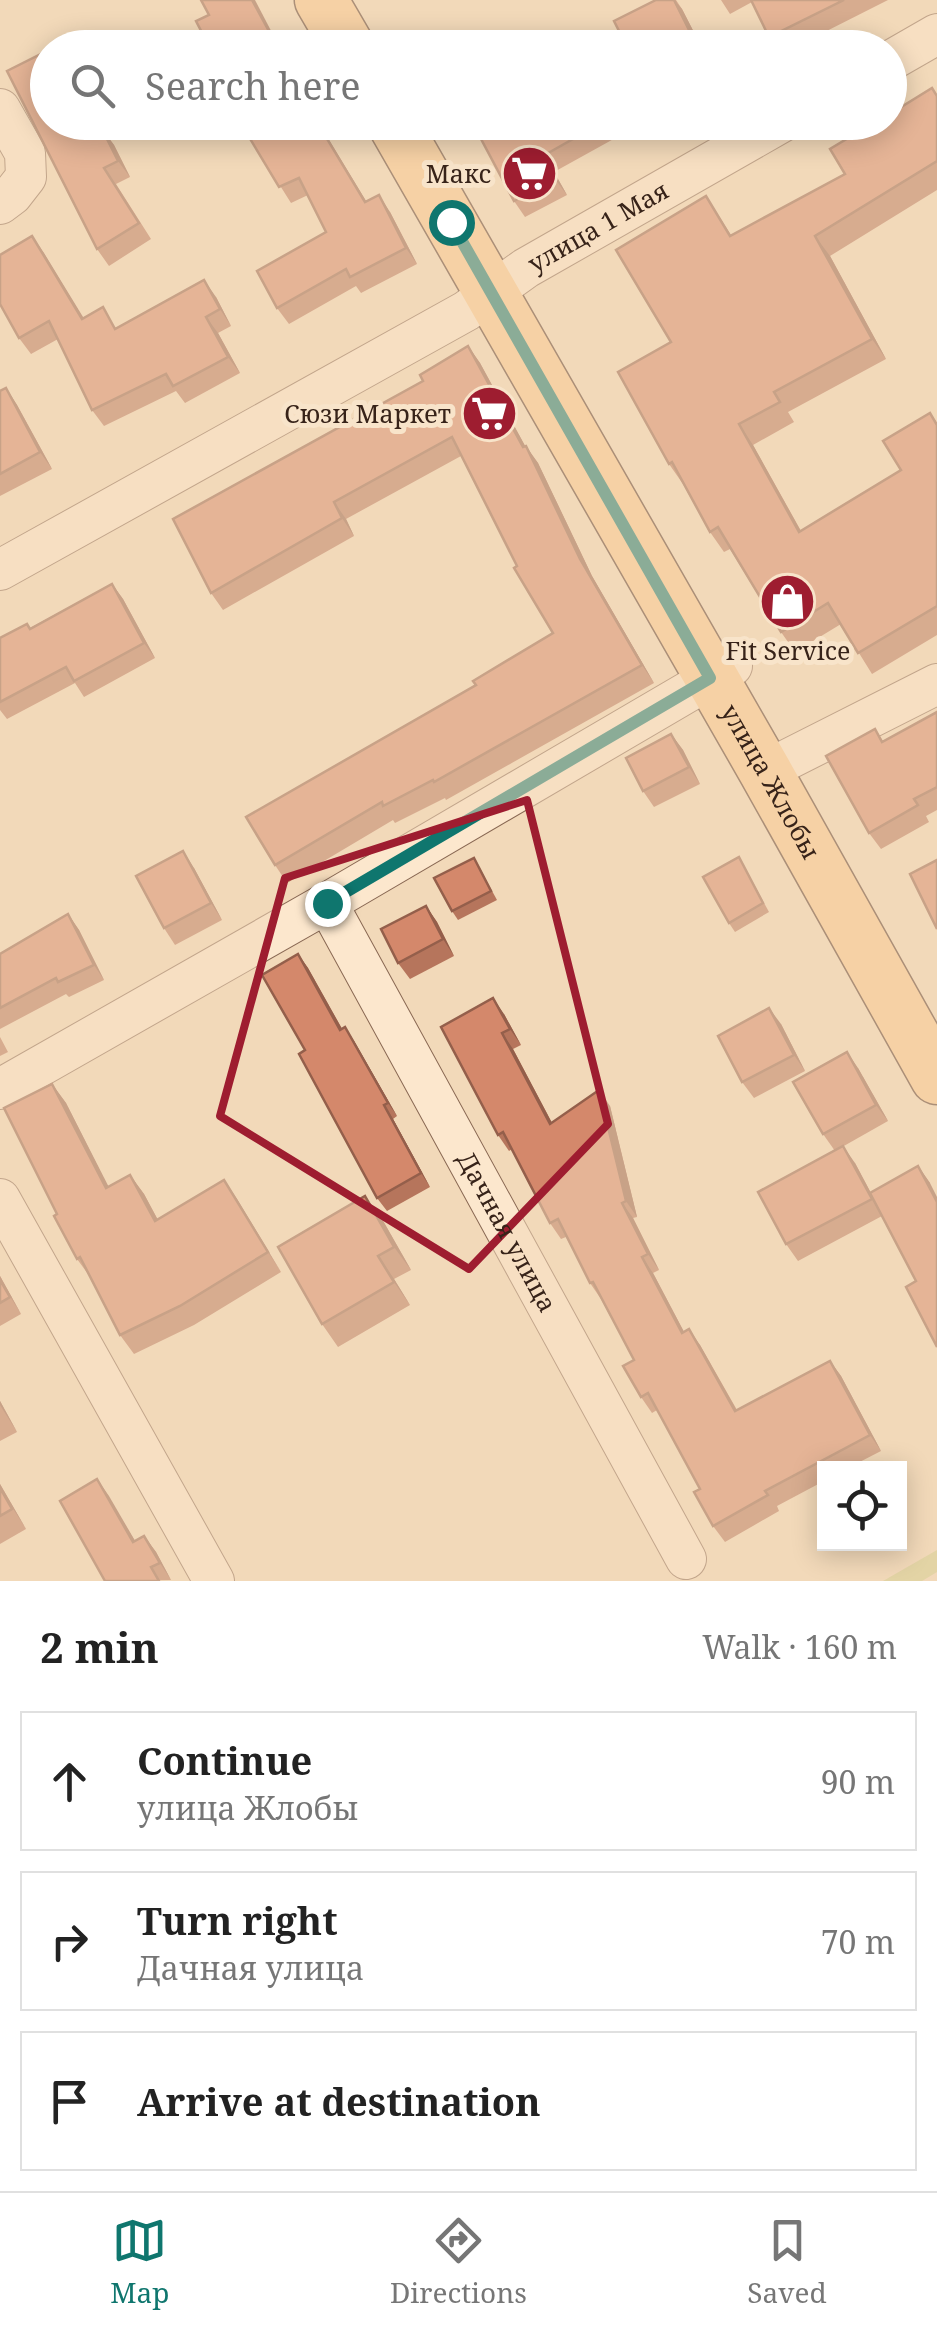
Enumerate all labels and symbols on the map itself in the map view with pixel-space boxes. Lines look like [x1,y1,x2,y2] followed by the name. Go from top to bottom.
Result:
[500,144,560,204] supermarket icon: Макс
[426,156,491,190] place label: Макс
[521,172,674,280] street label: улица 1 Мая
[429,200,475,246] route start
[460,384,520,444] supermarket icon: Сюзи Маркет
[284,396,451,430] place label: Сюзи Маркет
[758,572,818,632] shop icon: Fit Service
[726,633,850,667] place label: Fit Service
[714,697,829,865] street label: улица Жлобы
[305,881,351,927] route end
[450,1145,565,1318] street label: Дачная улица

